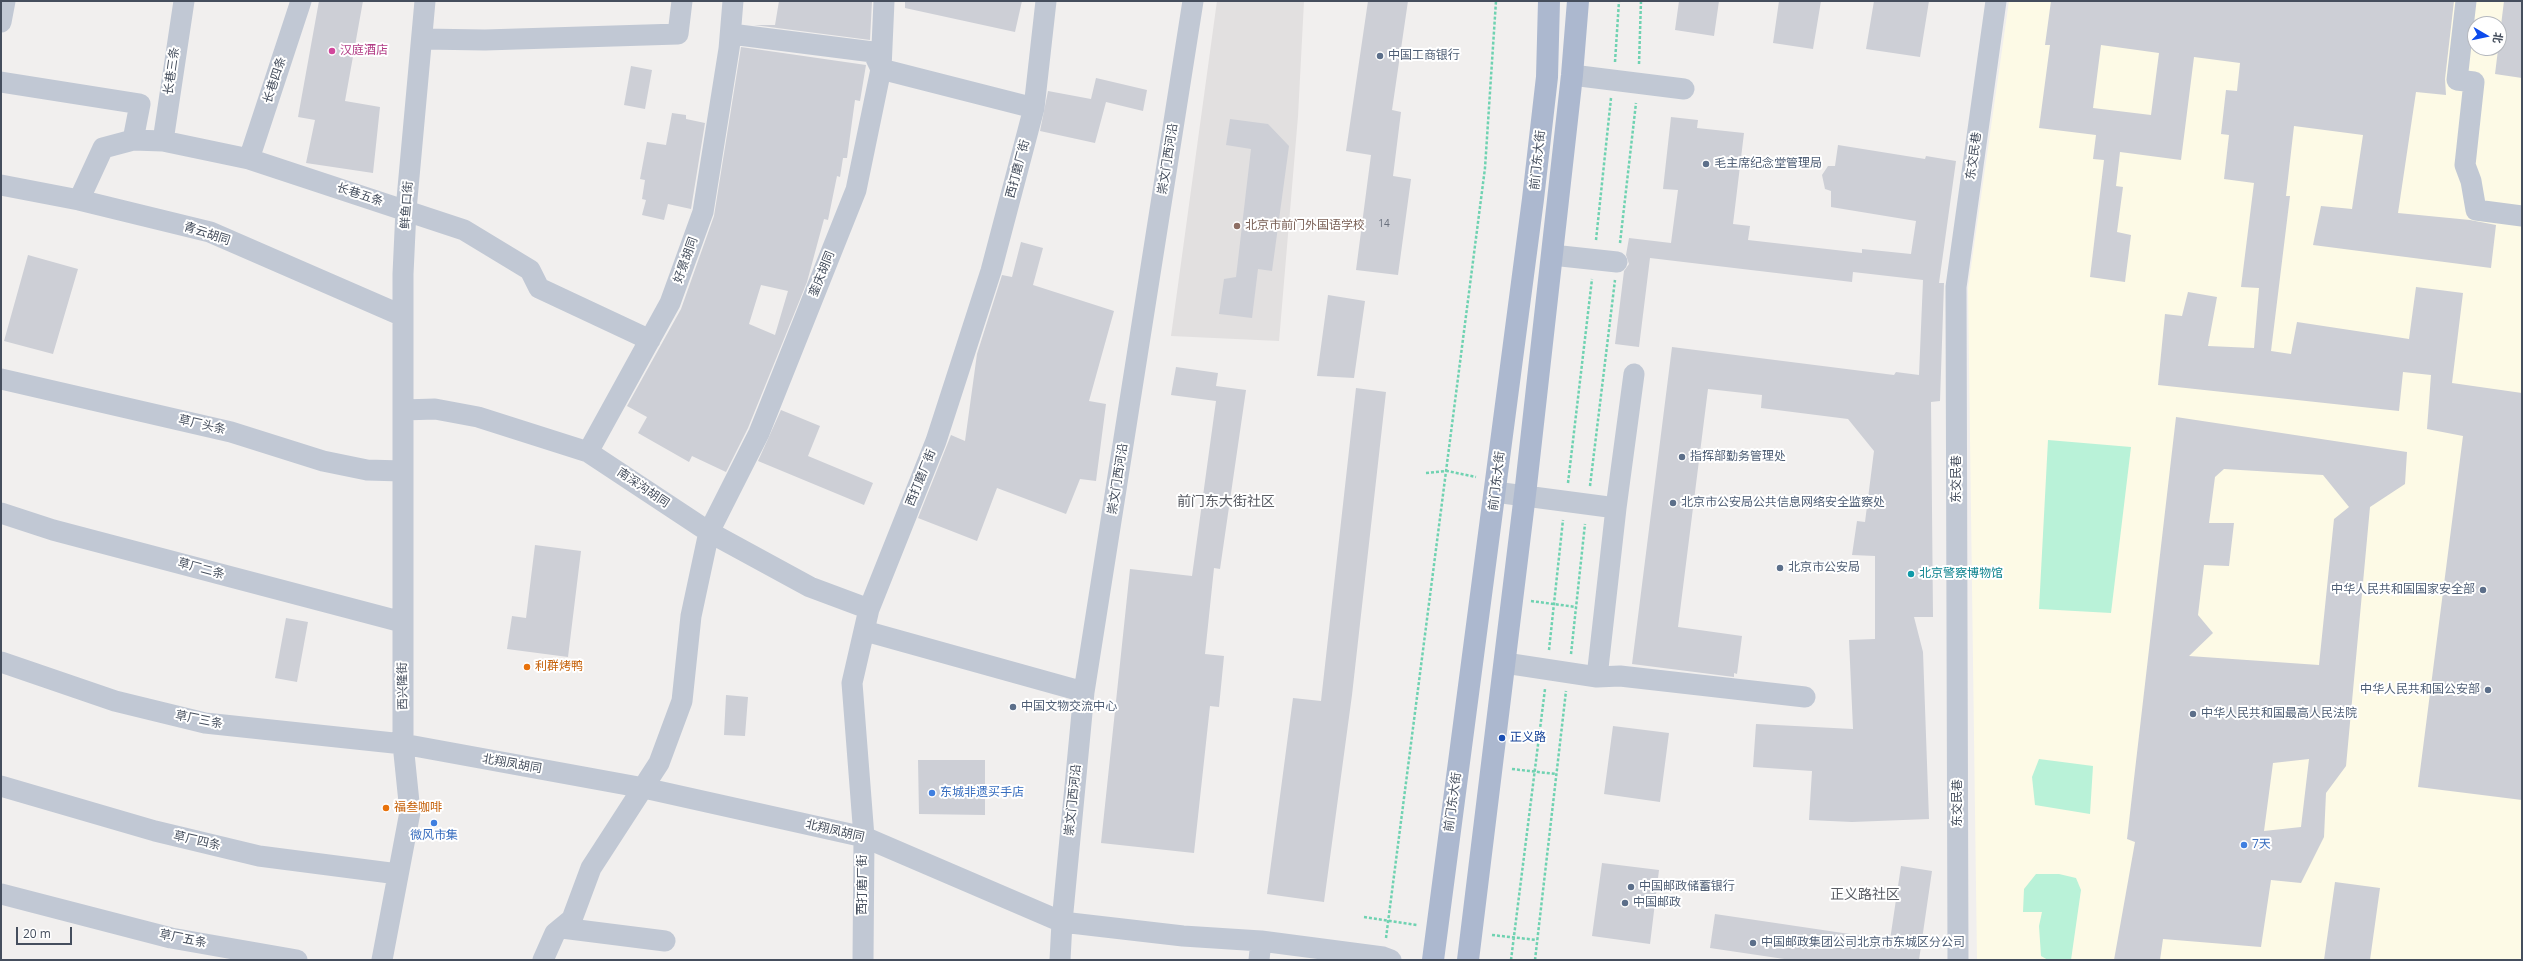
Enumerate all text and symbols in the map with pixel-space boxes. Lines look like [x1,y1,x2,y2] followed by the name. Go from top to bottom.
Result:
[2467,16,2507,56] north arrow
[2490,31,2507,44] text: 北
[340,44,388,58] place label: 汉庭酒店
[162,46,182,96] street label: 长巷三条
[327,46,337,56] marker: 汉庭酒店
[1388,49,1460,63] place label: 中国工商银行
[1375,51,1385,61] marker: 中国工商银行
[261,55,289,105] street label: 长巷四条
[1155,122,1181,196] street label: 崇文门西河沿
[1528,129,1548,191] street label: 前门东大街
[1964,131,1984,181] street label: 东交民巷
[1003,138,1033,200] street label: 西打磨厂街
[1714,157,1822,171] place label: 毛主席纪念堂管理局
[1701,159,1711,169] marker: 毛主席纪念堂管理局
[335,181,385,209] street label: 长巷五条
[398,181,416,229] street label: 鲜鱼口街
[1378,218,1390,230] house number: 14
[1245,219,1365,233] place label: 北京市前门外国语学校
[182,220,232,248] street label: 青云胡同
[1232,221,1242,231] marker: 北京市前门外国语学校
[671,235,701,285] street label: 好景胡同
[806,249,838,299] street label: 銮庆胡同
[177,413,227,437] street label: 草厂头条
[1105,442,1131,516] street label: 崇文门西河沿
[903,447,939,509] street label: 西打磨厂街
[1486,450,1508,512] street label: 前门东大街
[1690,450,1786,464] place label: 指挥部勤务管理处
[1677,452,1687,462] marker: 指挥部勤务管理处
[1950,455,1964,503] street label: 东交民巷
[614,465,672,511] street label: 南深沟胡同
[1177,494,1275,510] district label: 前门东大街社区
[1681,496,1885,510] place label: 北京市公安局公共信息网络安全监察处
[1668,498,1678,508] marker: 北京市公安局公共信息网络安全监察处
[176,556,226,582] street label: 草厂二条
[1788,561,1860,575] place label: 北京市公安局
[1775,563,1785,573] marker: 北京市公安局
[1919,567,2003,581] place label: 北京警察博物馆
[1906,569,1916,579] marker: 北京警察博物馆
[2331,583,2475,597] place label: 中华人民共和国国家安全部
[2478,585,2488,595] marker: 中华人民共和国国家安全部
[535,660,583,674] place label: 利群烤鸭
[395,662,411,710] street label: 西兴隆街
[522,662,532,672] marker: 利群烤鸭
[2360,683,2480,697] place label: 中华人民共和国公安部
[2483,685,2493,695] marker: 中华人民共和国公安部
[1021,700,1117,714] place label: 中国文物交流中心
[1008,702,1018,712] marker: 中国文物交流中心
[2201,707,2357,721] place label: 中华人民共和国最高人民法院
[174,708,224,732] street label: 草厂三条
[2188,709,2198,719] marker: 中华人民共和国最高人民法院
[1510,731,1546,745] place label: 正义路
[1497,733,1507,743] marker: 正义路
[481,752,543,776] street label: 北翔凤胡同
[1062,763,1084,837] street label: 崇文门西河沿
[1442,771,1464,833] street label: 前门东大街
[1951,779,1965,827] street label: 东交民巷
[940,786,1024,800] place label: 东城非遗买手店
[927,788,937,798] marker: 东城非遗买手店
[394,801,442,815] place label: 福叁咖啡
[381,803,391,813] marker: 福叁咖啡
[804,817,866,845] street label: 北翔凤胡同
[429,818,439,828] marker: 微风市集
[172,829,222,853] street label: 草厂四条
[410,829,458,843] place label: 微风市集
[2252,838,2271,852] place label: 7天
[2239,840,2249,850] marker: 7天
[856,855,870,915] street label: 西打磨厂街
[1639,880,1735,894] place label: 中国邮政储蓄银行
[1626,882,1636,892] marker: 中国邮政储蓄银行
[1830,887,1900,903] district label: 正义路社区
[1633,896,1681,910] place label: 中国邮政
[1620,898,1630,908] marker: 中国邮政
[18,919,74,945] scale bar
[23,925,51,942] text: 20 m
[158,927,208,951] street label: 草厂五条
[1761,936,1965,950] place label: 中国邮政集团公司北京市东城区分公司
[1748,938,1758,948] marker: 中国邮政集团公司北京市东城区分公司

